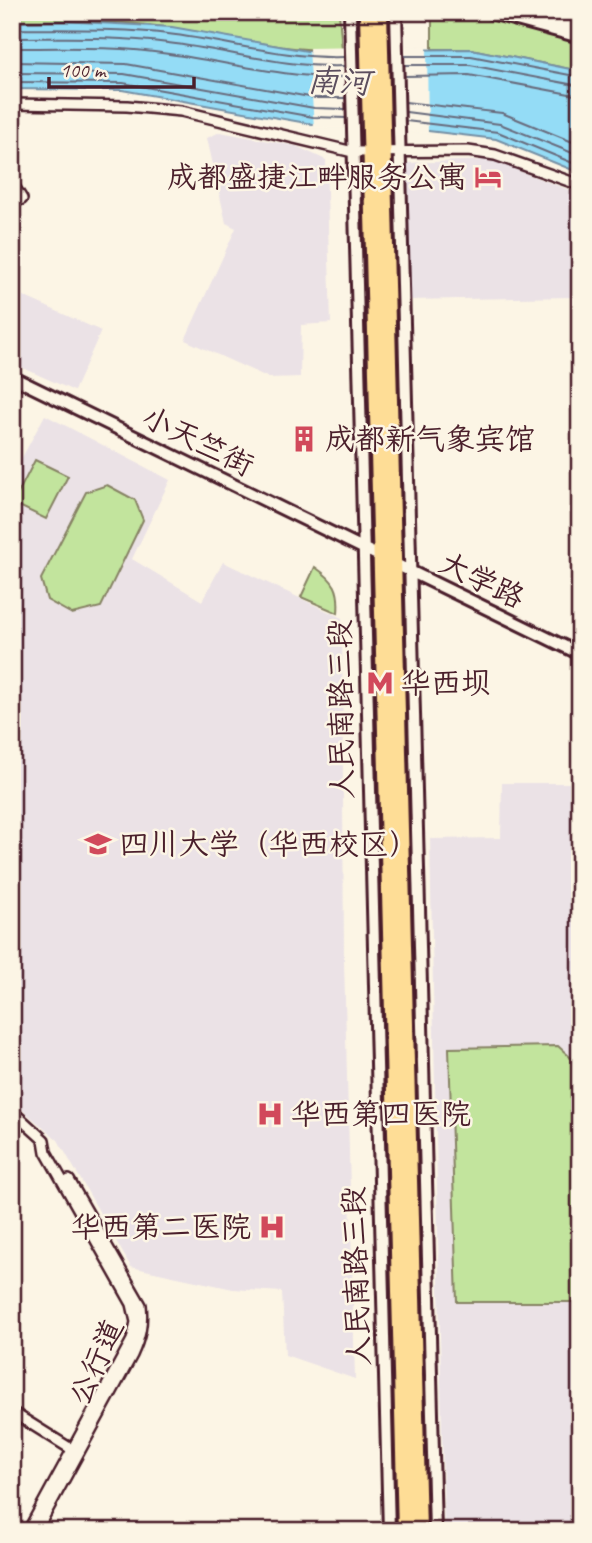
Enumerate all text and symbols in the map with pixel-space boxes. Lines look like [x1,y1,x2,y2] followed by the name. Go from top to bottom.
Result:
[49,46,194,90] scale bar
[60,57,107,83] text: 100 m
[306,60,377,103] water label: 南河
[167,158,467,196] place label: 成都盛捷江畔服务公寓
[473,162,503,192] hotel icon: 成都盛捷江畔服务公寓
[136,398,260,484] street label: 小天竺街
[325,420,535,458] place label: 成都新气象宾馆
[289,424,319,454] building icon: 成都新气象宾馆
[433,543,531,617] street label: 大学路
[320,619,362,799] street label: 人民南路三段
[401,664,491,702] place label: 华西坝
[365,668,395,698] metro station icon: 华西坝
[119,825,419,863] place label: 四川大学（华西校区）
[83,829,113,859] school or university icon: 四川大学（华西校区）
[291,1095,471,1133] place label: 华西第四医院
[255,1099,285,1129] hospital icon: 华西第四医院
[334,1185,378,1367] street label: 人民南路三段
[71,1208,251,1246] place label: 华西第二医院
[257,1212,287,1242] hospital icon: 华西第二医院
[60,1313,132,1411] street label: 公行道

